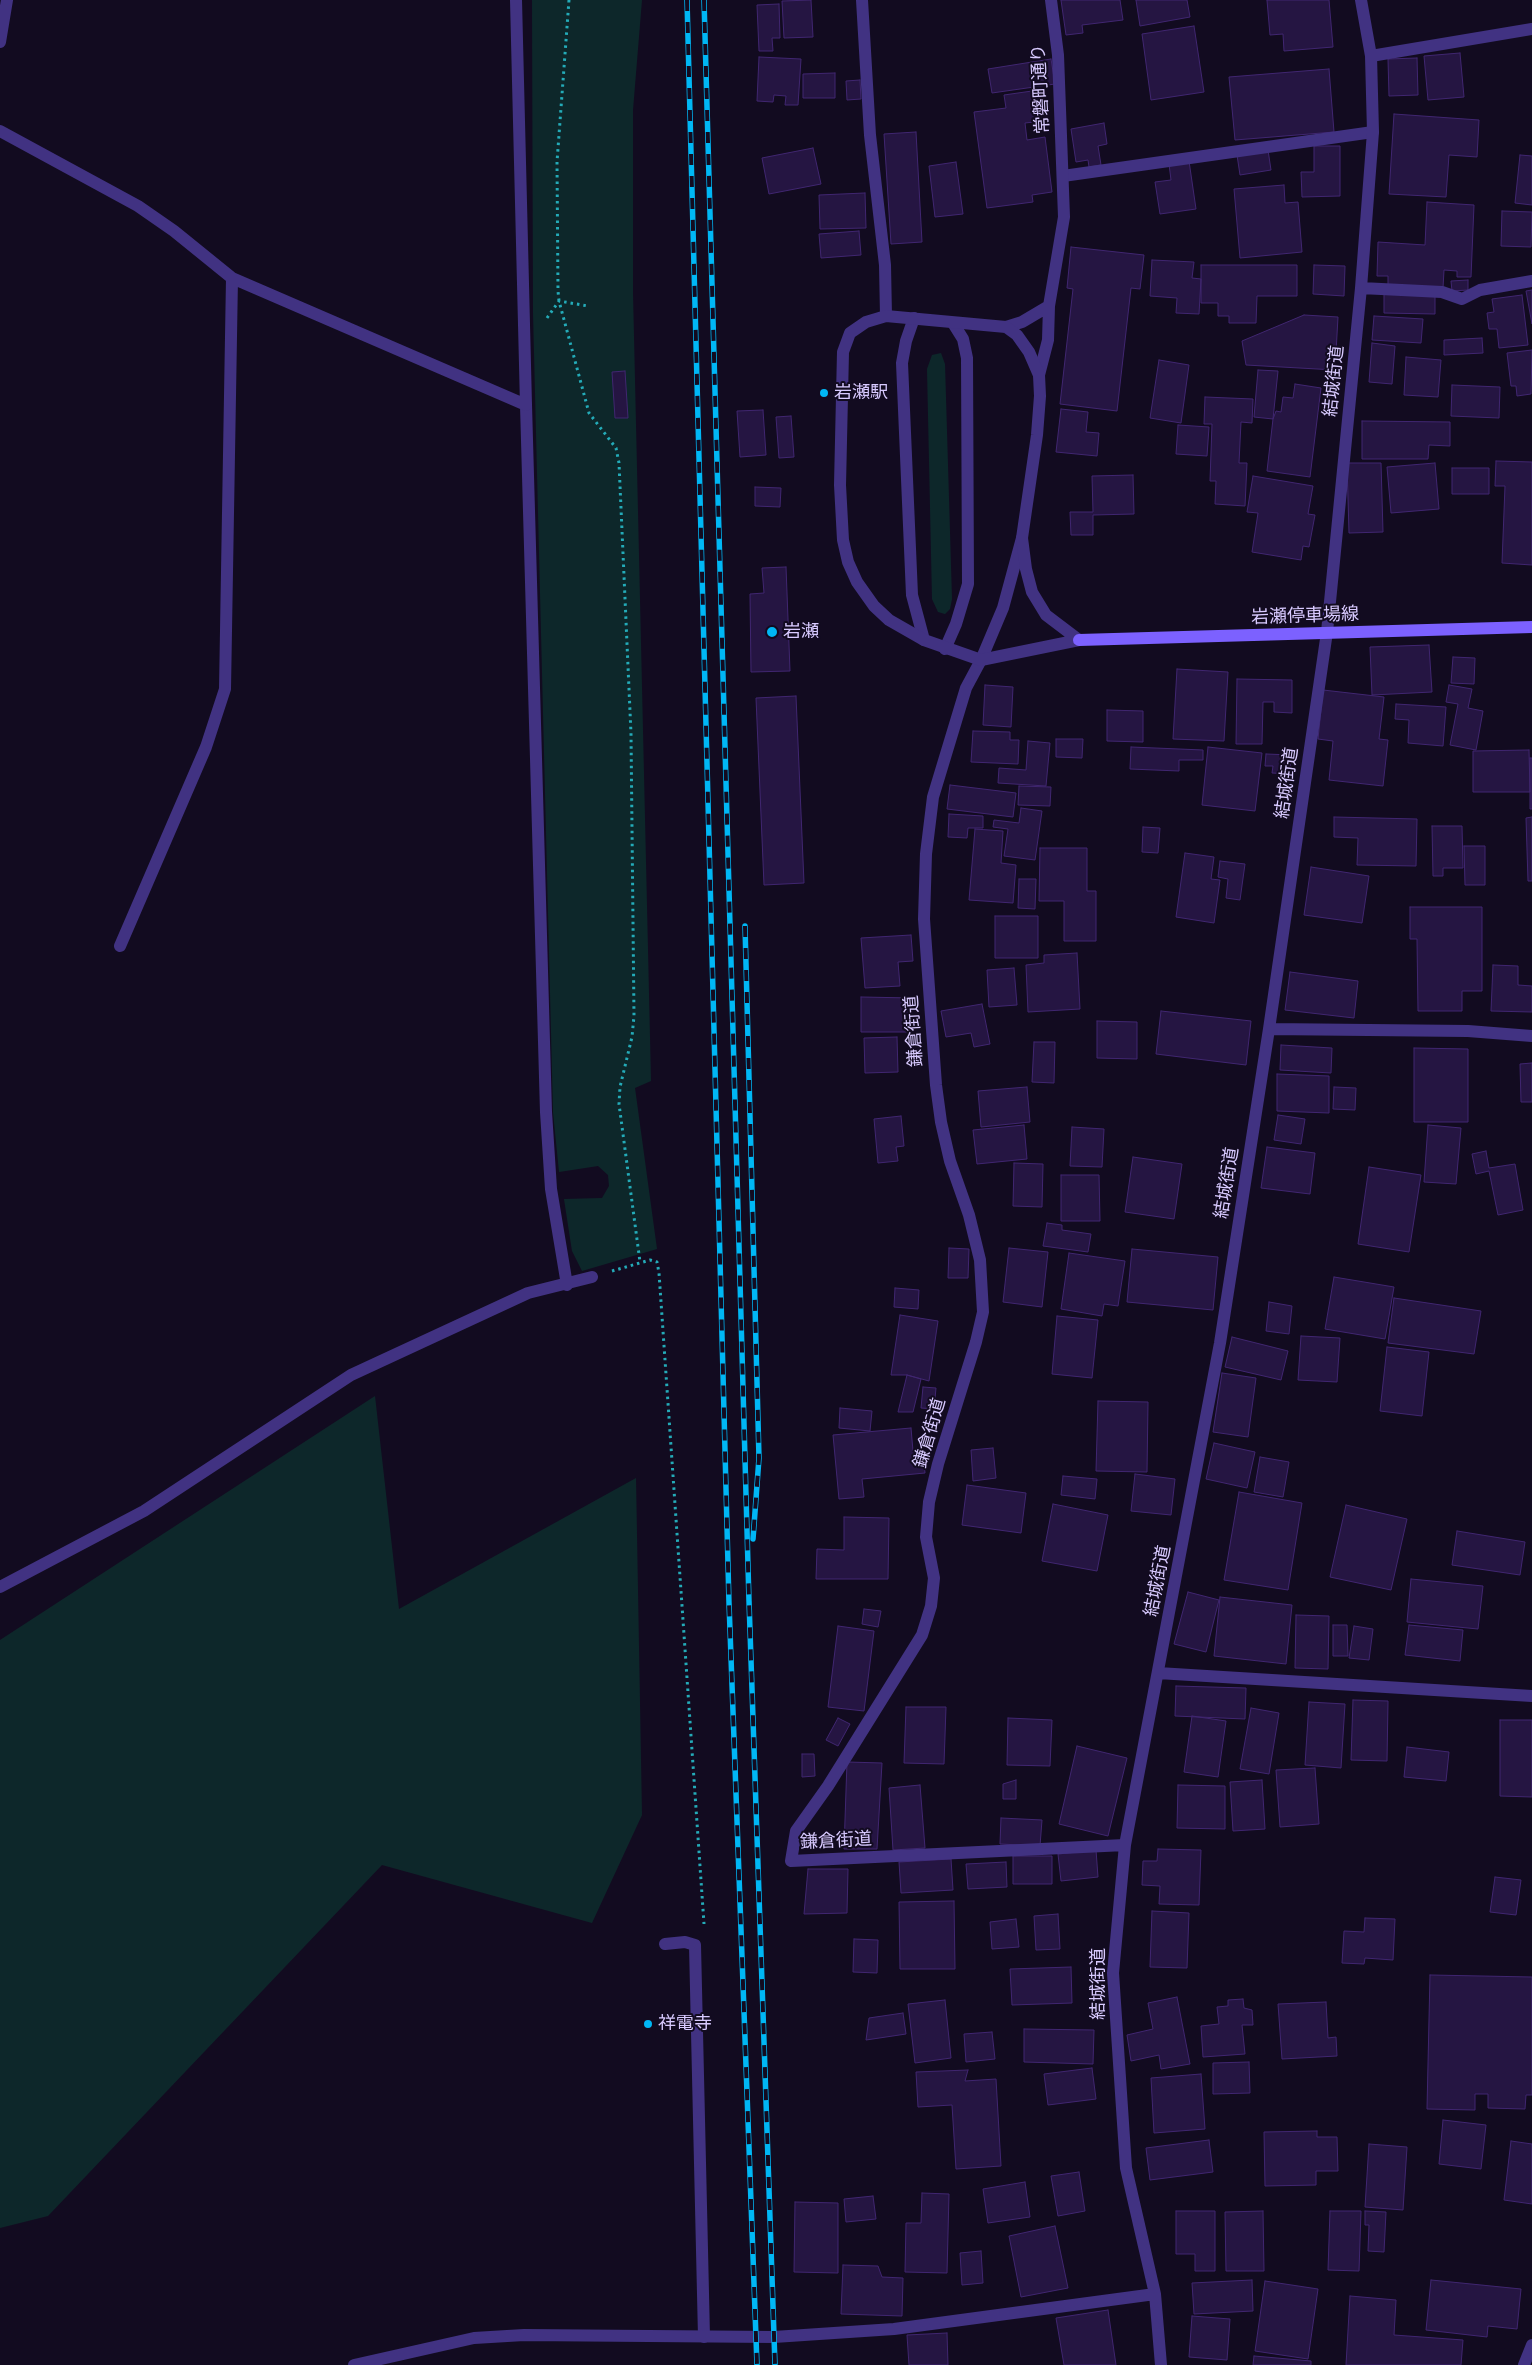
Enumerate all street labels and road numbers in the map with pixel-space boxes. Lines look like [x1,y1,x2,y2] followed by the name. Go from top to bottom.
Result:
[1028,43,1054,135] street label: 常磐町通り
[1319,344,1349,418] street label: 結城街道
[1251,603,1359,629] street label: 岩瀬停車場線
[1271,746,1303,820] street label: 結城街道
[901,994,927,1068] street label: 鎌倉街道
[1211,1146,1243,1220] street label: 結城街道
[910,1395,950,1471] street label: 鎌倉街道
[1141,1544,1175,1618] street label: 結城街道
[799,1828,873,1854] street label: 鎌倉街道
[1088,1948,1110,2020] street label: 結城街道

